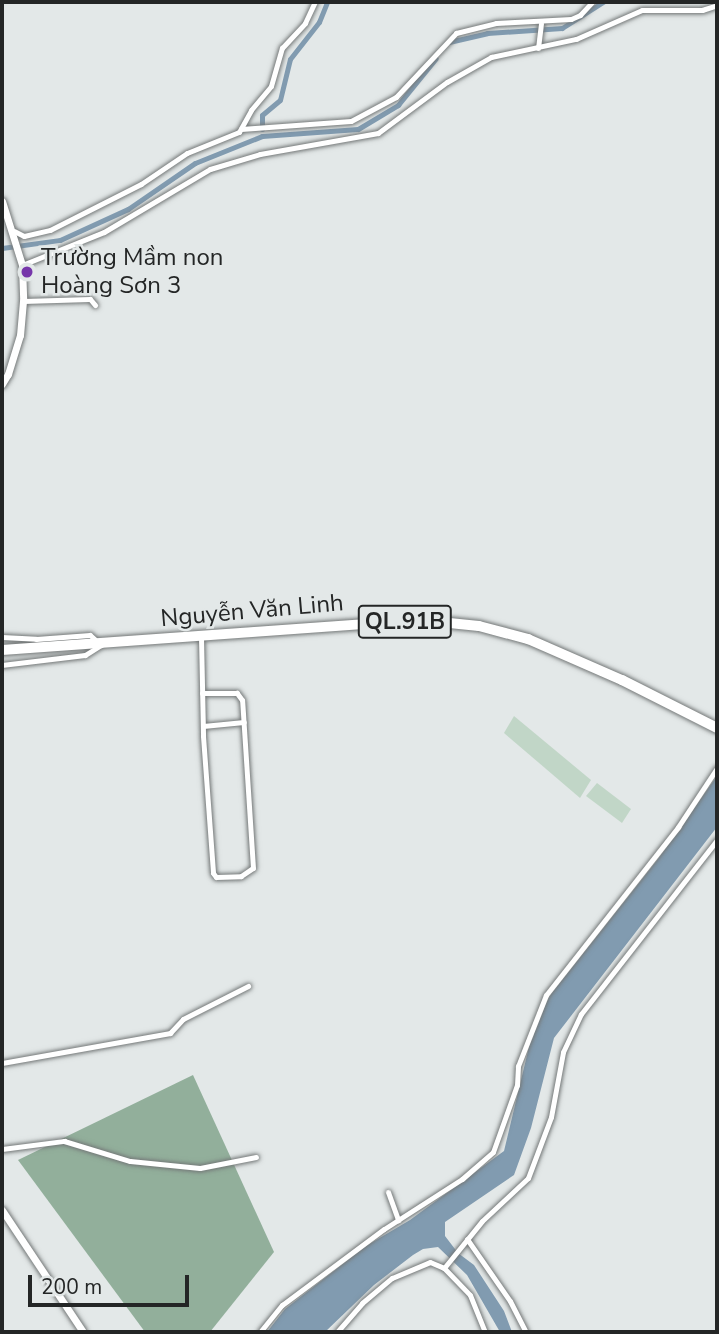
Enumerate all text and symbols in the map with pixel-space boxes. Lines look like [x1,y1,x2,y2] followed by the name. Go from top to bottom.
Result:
[41,244,223,300] place label: Trường Mầm non Hoàng Sơn 3
[19,264,35,280] marker: Trường Mầm non Hoàng Sơn 3
[159,589,345,633] street label: Nguyễn Văn Linh
[358,602,452,642] road number: QL.91B
[32,1260,192,1304] scale bar
[41,1273,102,1301] text: 200 m

